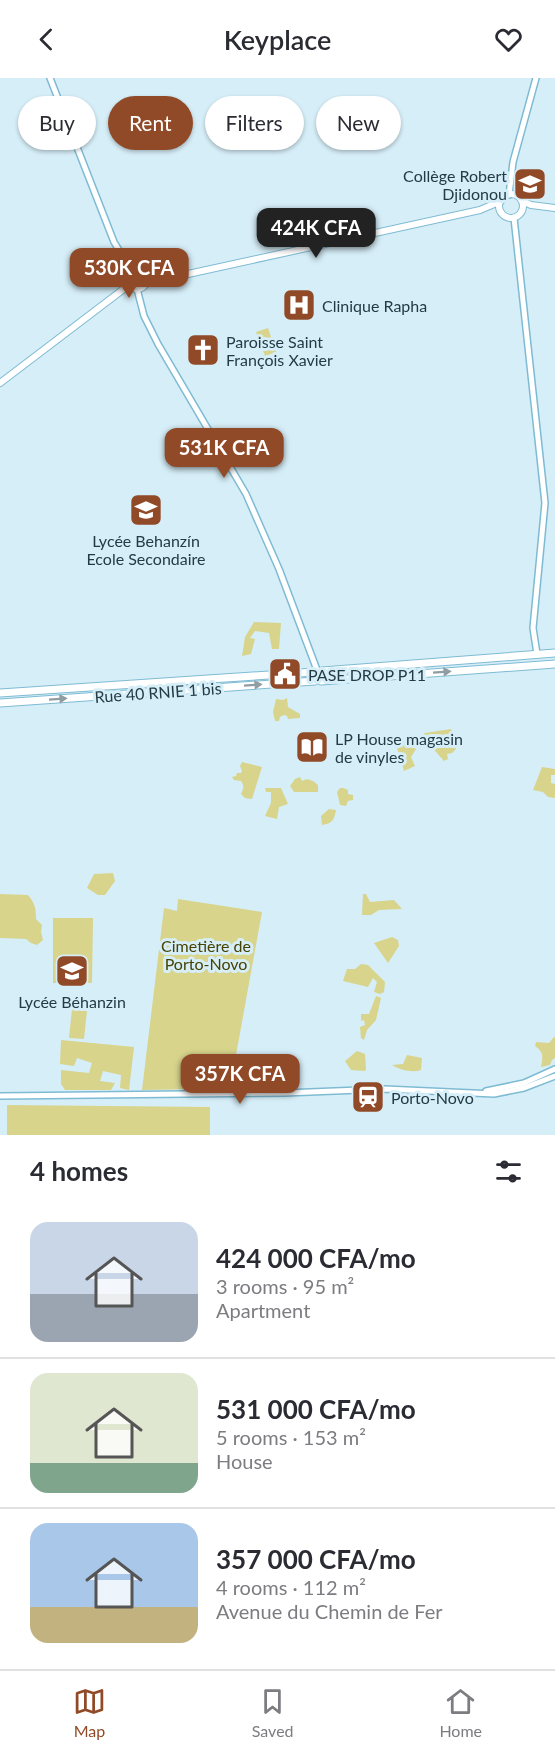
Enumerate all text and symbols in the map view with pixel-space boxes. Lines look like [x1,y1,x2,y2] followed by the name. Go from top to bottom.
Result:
[30,23,63,56] icon: back
[224,23,331,56] text: Keyplace
[492,23,525,56] icon: heart
[18,96,96,150] chip: Buy
[108,96,193,150] chip: Rent
[205,96,304,150] chip: Filters
[316,96,401,150] chip: New
[403,166,507,203] place label: Collège Robert Djidonou
[512,166,548,202] school or university icon: Collège Robert Djidonou
[254,208,378,259] pin: 424K CFA
[271,215,361,239] text: 424K CFA
[67,248,191,299] pin: 530K CFA
[84,255,174,279] text: 530K CFA
[281,287,317,323] hospital icon: Clinique Rapha
[322,296,427,315] place label: Clinique Rapha
[185,332,221,368] church icon: Paroisse Saint François Xavier
[226,332,333,369] place label: Paroisse Saint François Xavier
[162,428,286,479] pin: 531K CFA
[179,435,269,459] text: 531K CFA
[128,492,164,528] school or university icon: Lycée Behanzín Ecole Secondaire
[86,531,206,568] place label: Lycée Behanzín Ecole Secondaire
[267,656,303,692] public building icon: PASE DROP P11
[308,665,426,684] place label: PASE DROP P11
[433,667,452,677] one-way arrow
[94,678,222,706] street label: Rue 40 RNIE 1 bis
[243,680,262,690] one-way arrow
[49,694,68,704] one-way arrow
[294,729,330,765] library icon: LP House magasin de vinyles
[335,729,463,766] place label: LP House magasin de vinyles
[161,936,251,973] park label: Cimetière de Porto-Novo
[54,953,90,989] school or university icon: Lycée Béhanzin
[18,992,126,1011] place label: Lycée Béhanzin
[178,1054,302,1105] pin: 357K CFA
[195,1061,285,1085] text: 357K CFA
[350,1079,386,1115] station icon: Porto-Novo
[391,1088,474,1107] place label: Porto-Novo
[30,1155,128,1187] text: 4 homes
[492,1155,525,1188] icon: filters
[216,1242,416,1274] text: 424 000 CFA/mo
[78,1246,150,1318] icon: home
[216,1274,354,1298] text: 3 rooms · 95 m²
[216,1298,310,1322] text: Apartment
[216,1393,416,1425] text: 531 000 CFA/mo
[78,1397,150,1469] icon: home
[216,1425,366,1449] text: 5 rooms · 153 m²
[216,1449,273,1473] text: House
[216,1543,416,1575] text: 357 000 CFA/mo
[78,1547,150,1619] icon: home
[216,1575,366,1599] text: 4 rooms · 112 m²
[216,1599,443,1623] text: Avenue du Chemin de Fer
[73,1685,106,1740] tab: Map
[252,1685,294,1740] tab: Saved
[439,1685,482,1740] tab: Home

